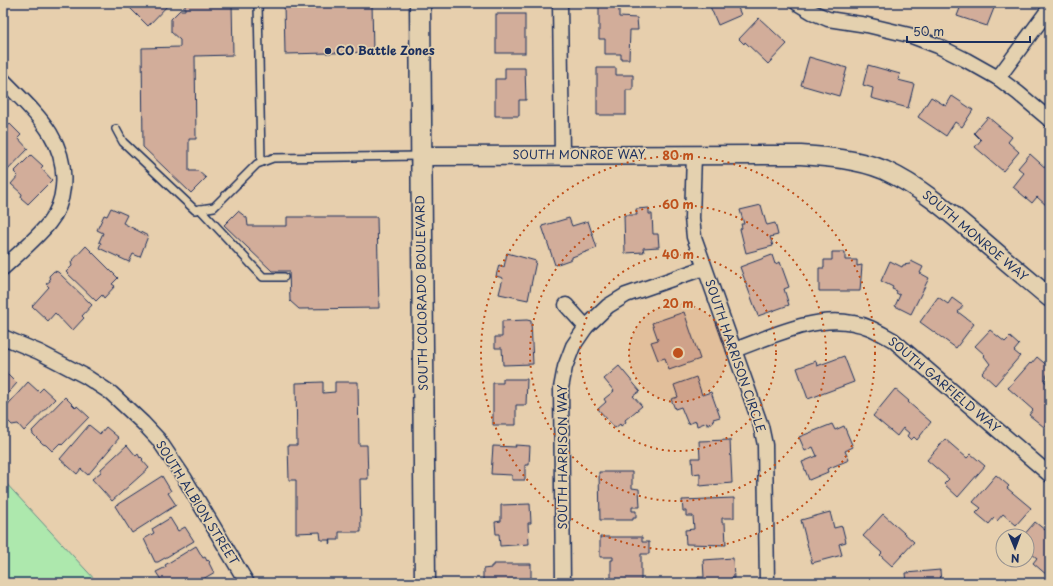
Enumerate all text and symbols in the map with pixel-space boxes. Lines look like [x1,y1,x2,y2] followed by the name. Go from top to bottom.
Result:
[907,18,1030,44] scale bar
[913,22,944,40] text: 50 m
[336,41,435,59] place label: CO Battle Zones
[323,46,333,56] marker: CO Battle Zones
[512,145,646,163] street label: SOUTH MONROE WAY
[662,146,694,164] text: 80 m
[919,186,1033,285] street label: SOUTH MONROE WAY
[410,195,432,391] street label: SOUTH COLORADO BOULEVARD
[662,195,694,213] text: 60 m
[662,245,694,263] text: 40 m
[701,277,771,435] street label: SOUTH HARRISON CIRCLE
[662,294,694,312] text: 20 m
[885,332,1005,437] street label: SOUTH GARFIELD WAY
[671,346,685,360] centre of rings
[553,384,571,530] street label: SOUTH HARRISON WAY
[152,437,244,569] street label: SOUTH ALBION STREET
[995,528,1035,568] north arrow
[1010,550,1020,567] text: N

